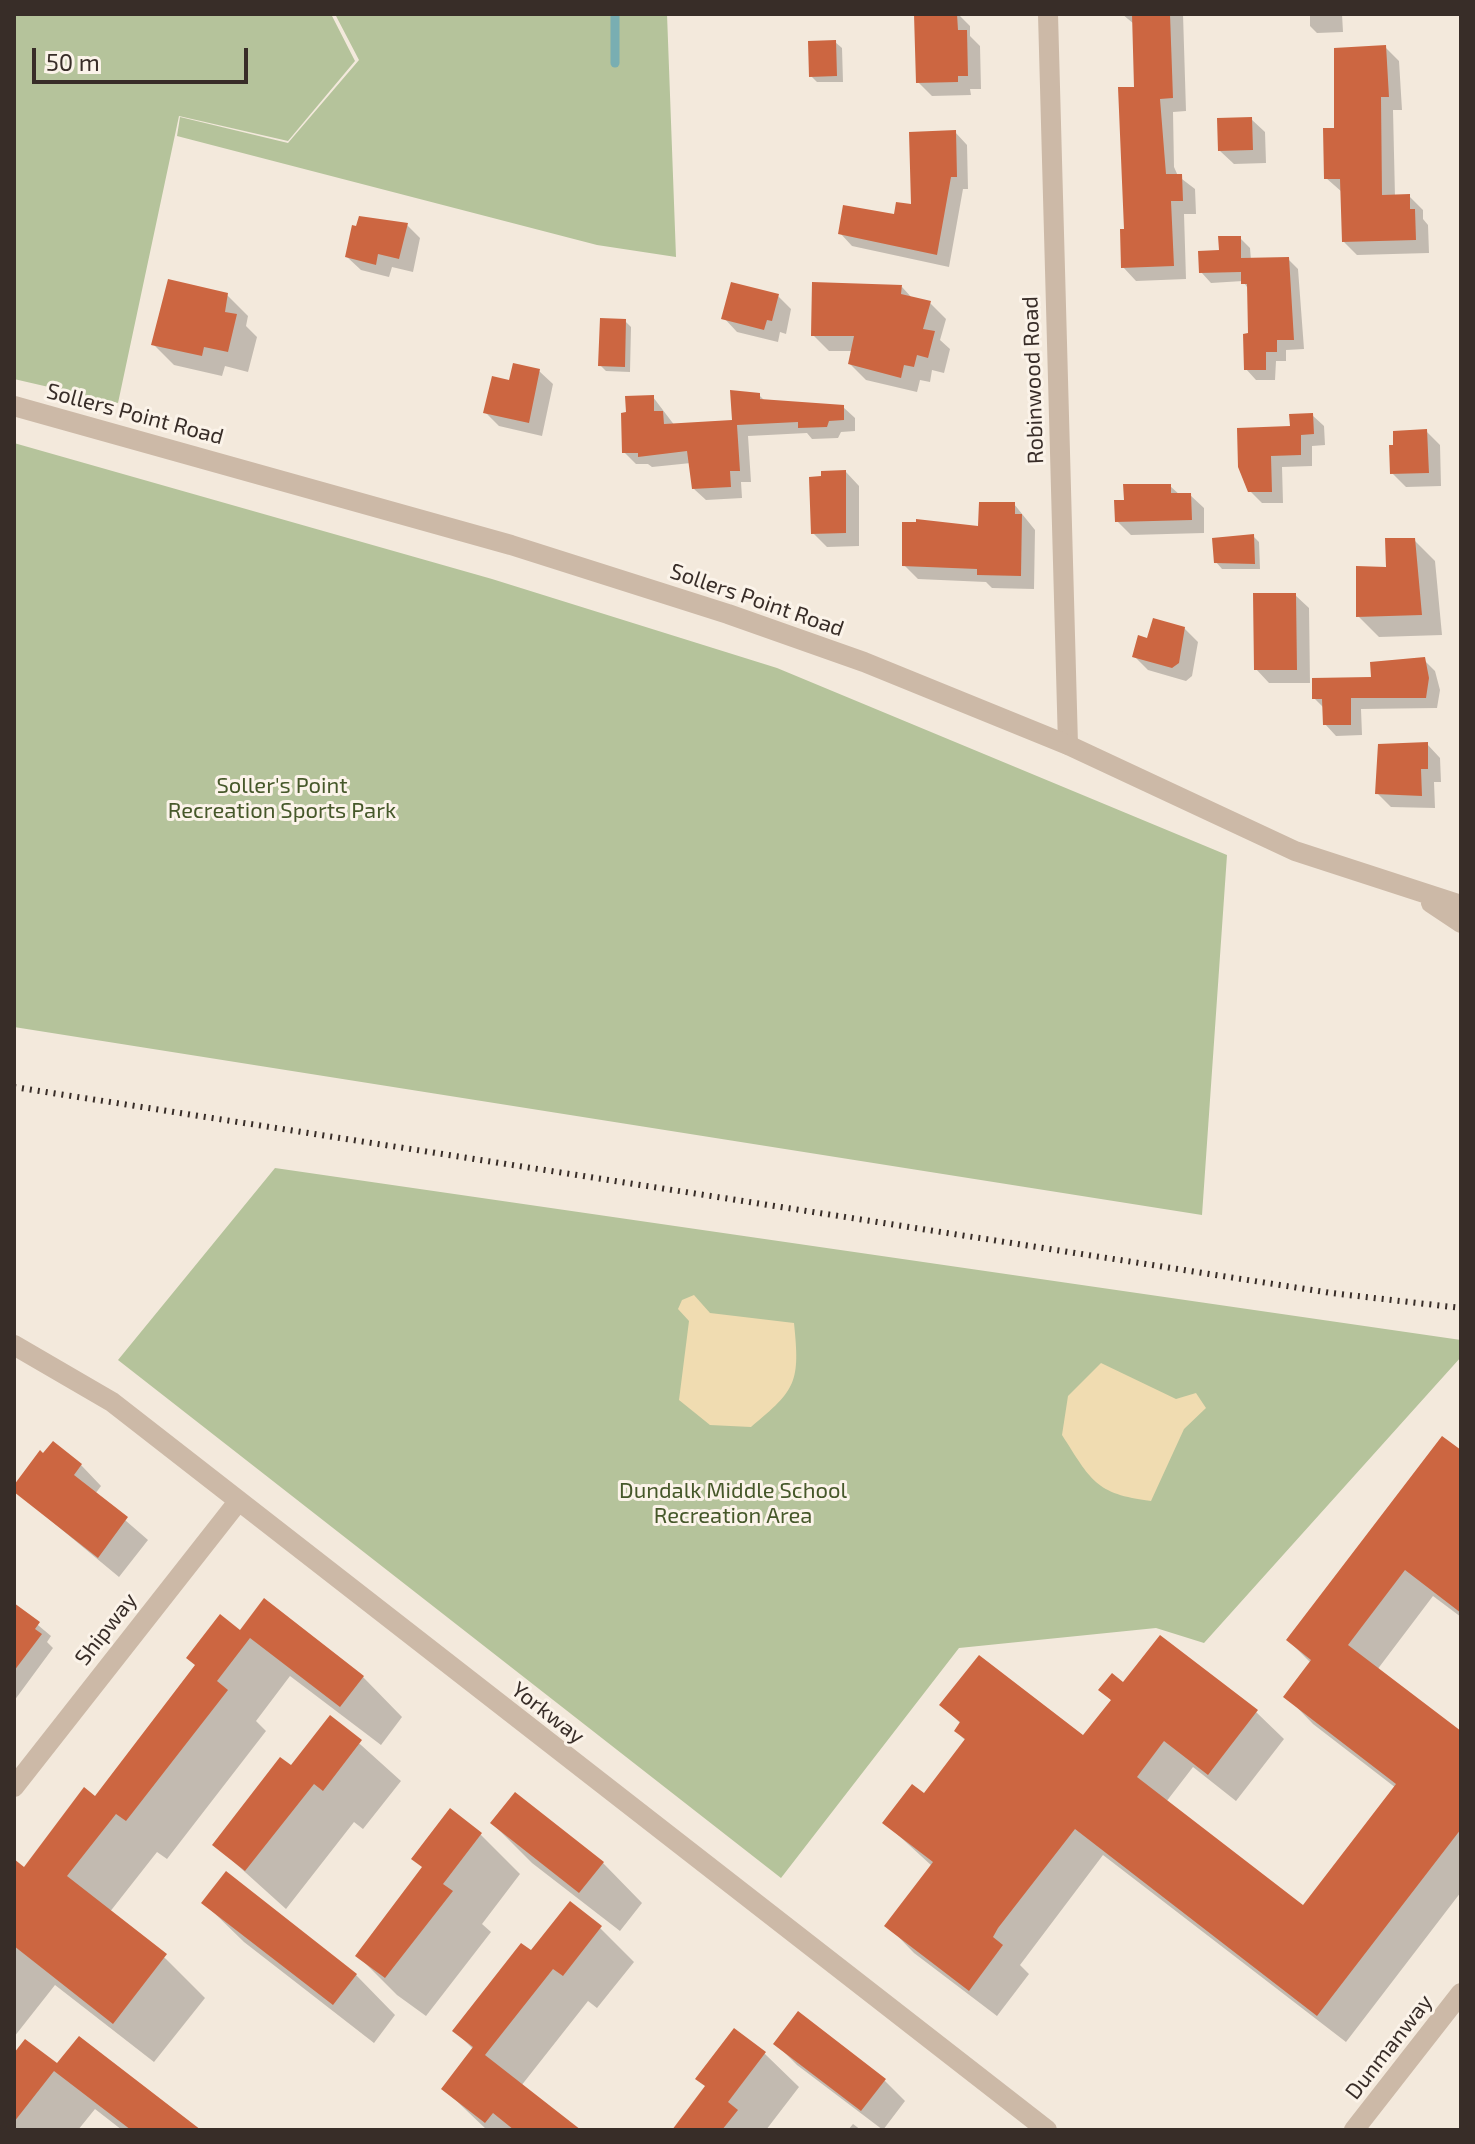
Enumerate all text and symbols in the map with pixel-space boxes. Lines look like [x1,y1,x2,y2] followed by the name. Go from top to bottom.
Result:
[36,32,252,82] scale bar
[46,47,100,76] text: 50 m
[1017,296,1049,464] street label: Robinwood Road
[44,378,226,450] street label: Sollers Point Road
[667,558,847,642] street label: Sollers Point Road
[168,773,396,824] park label: Soller's Point Recreation Sports Park
[619,1478,847,1530] park label: Dundalk Middle School Recreation Area
[69,1587,143,1671] street label: Shipway
[506,1676,590,1750] street label: Yorkway
[1340,1989,1438,2105] street label: Dunmanway

